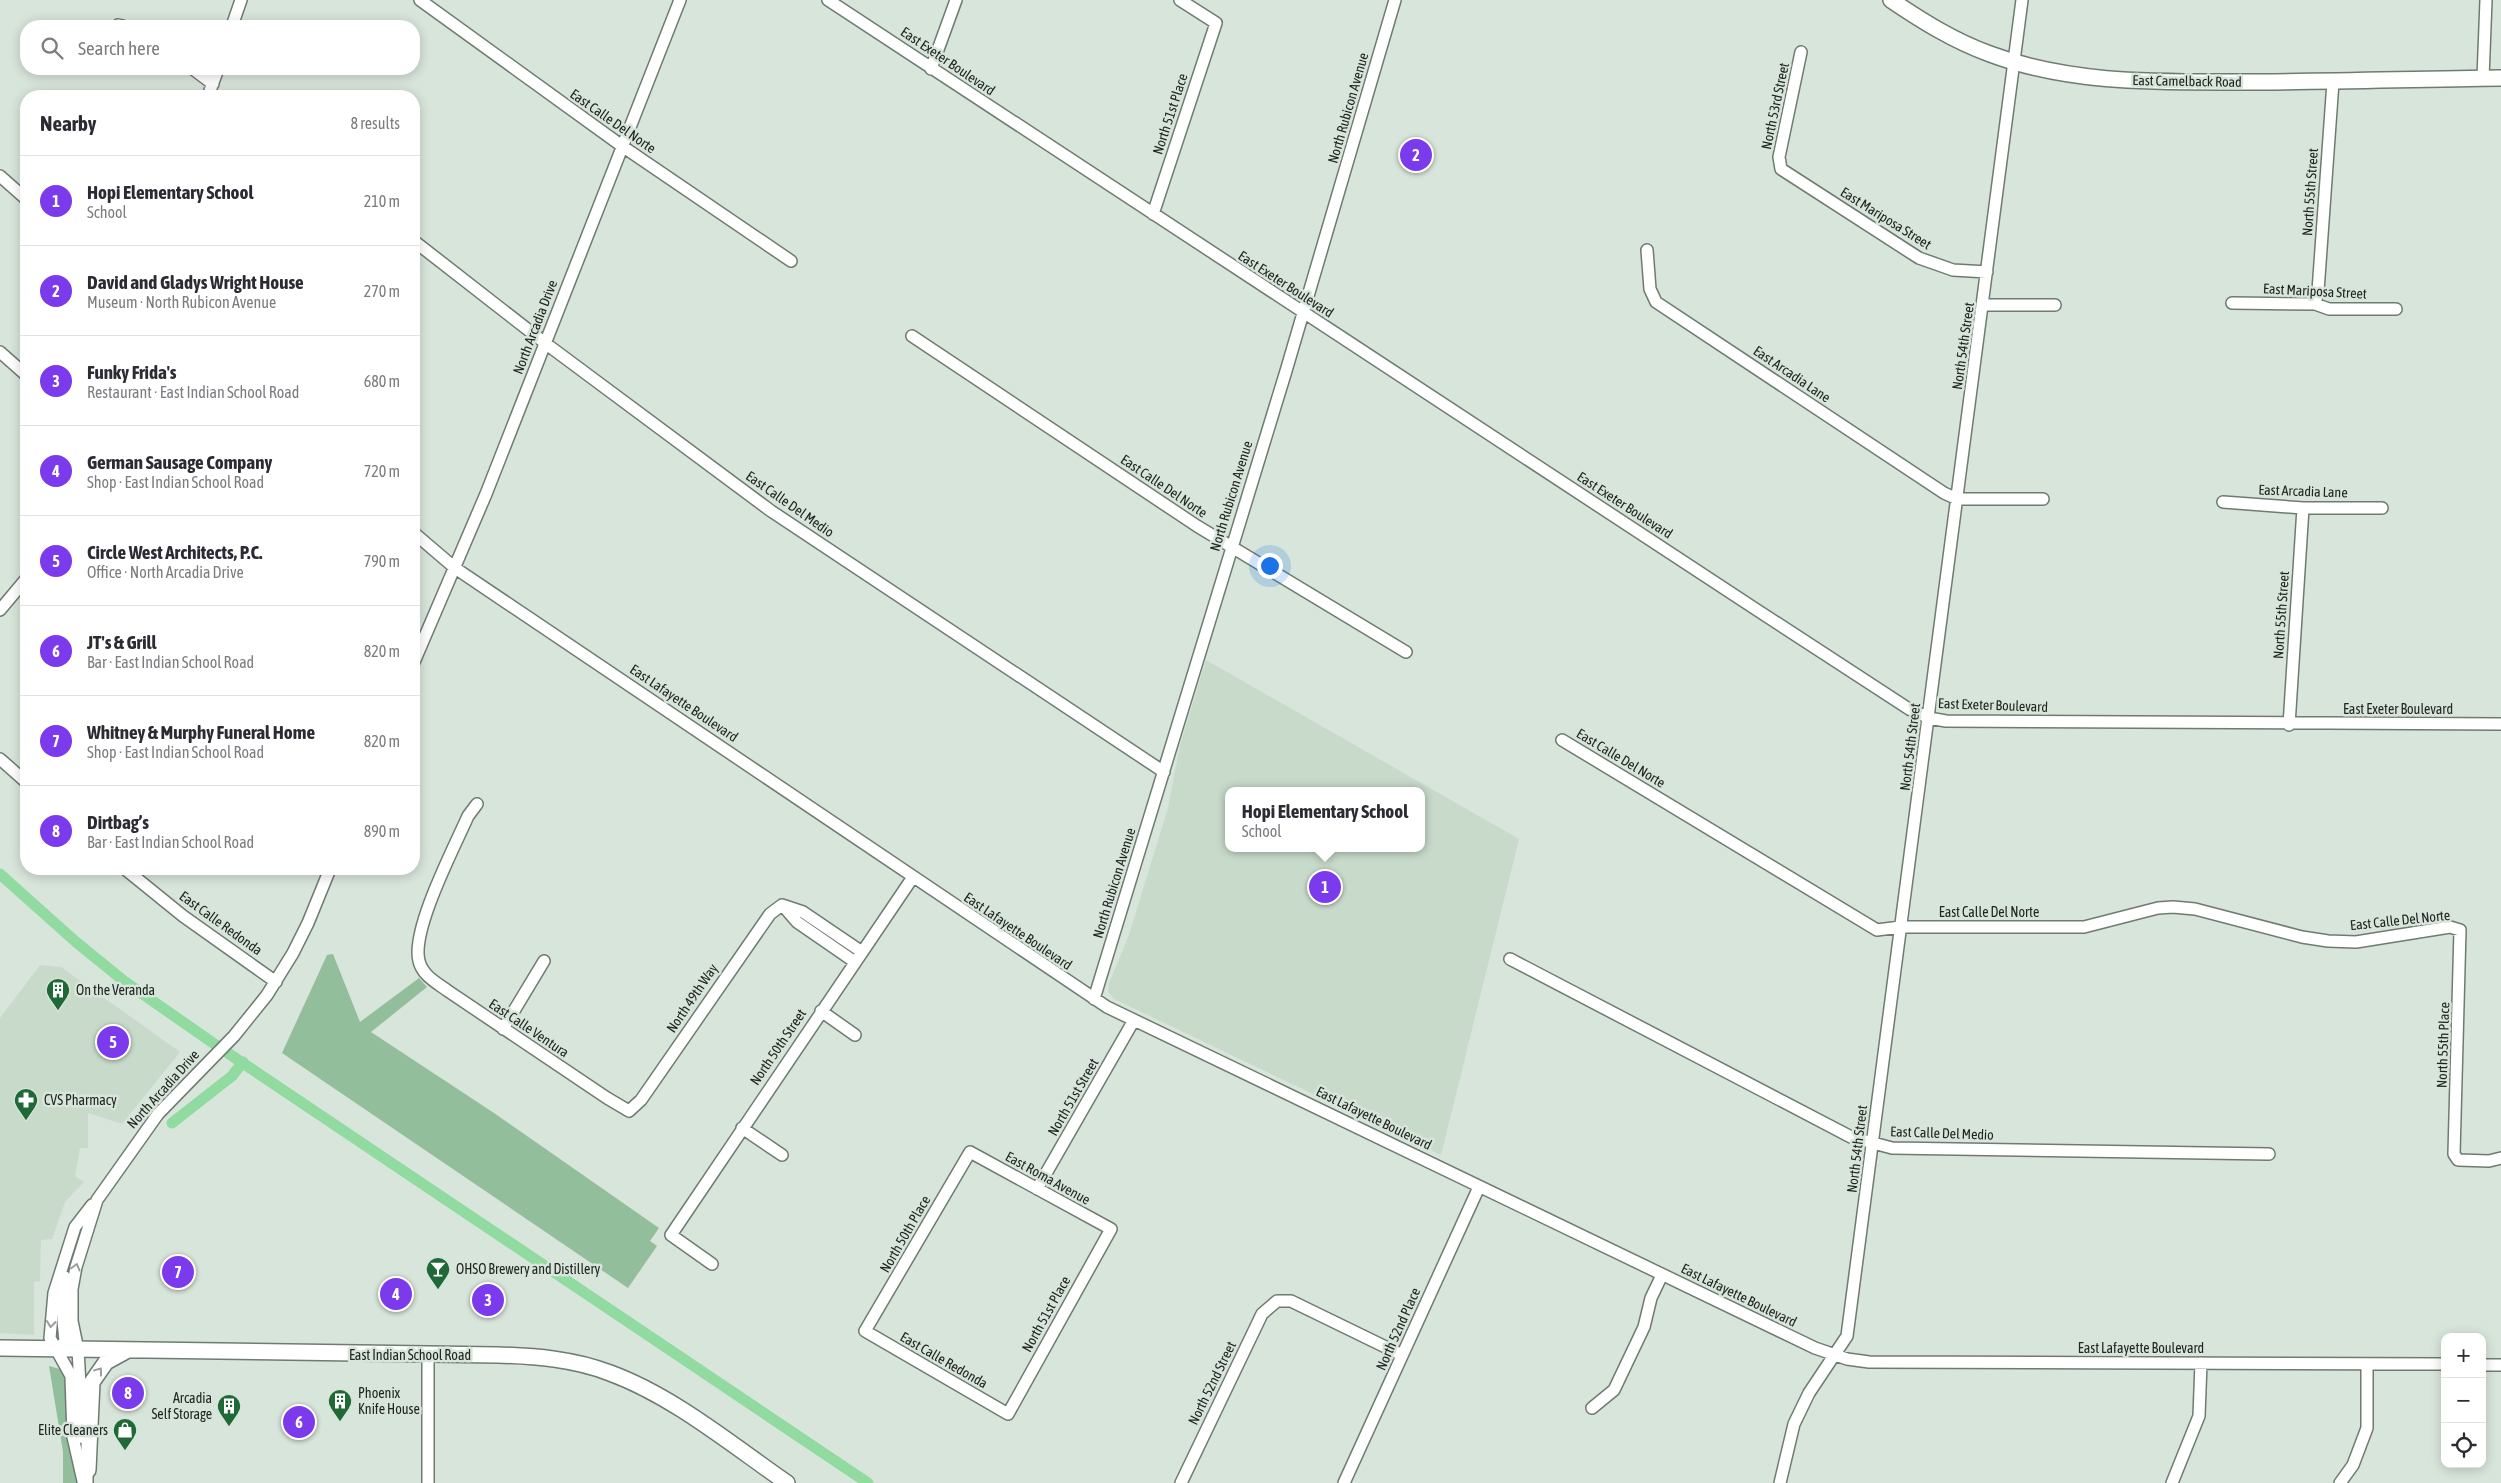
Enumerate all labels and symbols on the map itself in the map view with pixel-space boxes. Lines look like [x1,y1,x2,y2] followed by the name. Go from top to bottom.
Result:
[898,24,998,98] street label: East Exeter Boulevard
[1325,51,1371,165] street label: North Rubicon Avenue
[1758,61,1792,151] street label: North 53rd Street
[1149,71,1191,157] street label: North 51st Place
[2132,72,2242,90] street label: East Camelback Road
[567,86,659,156] street label: East Calle Del Norte
[1400,136,1432,174] pin: 2
[2299,147,2321,237] street label: North 55th Street
[1838,184,1934,252] street label: East Mariposa Street
[1235,247,1337,321] street label: East Exeter Boulevard
[510,278,560,376] street label: North Arcadia Drive
[2263,280,2367,302] street label: East Mariposa Street
[1949,301,1977,391] street label: North 54th Street
[1750,342,1834,406] street label: East Arcadia Lane
[1207,439,1255,553] street label: North Rubicon Avenue
[1118,451,1210,521] street label: East Calle Del Norte
[743,468,837,540] street label: East Calle Del Medio
[1574,468,1676,542] street label: East Exeter Boulevard
[2258,481,2348,501] street label: East Arcadia Lane
[1257,553,1283,579] your location
[2270,570,2292,660] street label: North 55th Street
[627,661,741,745] street label: East Lafayette Boulevard
[1938,695,2048,715] street label: East Exeter Boulevard
[2343,701,2453,717] street label: East Exeter Boulevard
[1897,702,1923,792] street label: North 54th Street
[1574,725,1668,791] street label: East Calle Del Norte
[1090,826,1138,940] street label: North Rubicon Avenue
[1309,868,1341,906] pin: 1
[177,888,265,958] street label: East Calle Redonda
[961,889,1075,973] street label: East Lafayette Boulevard
[1939,904,2039,920] street label: East Calle Del Norte
[2349,907,2451,933] street label: East Calle Del Norte
[663,960,721,1035] street label: North 49th Way
[45,977,71,1011] building icon: On the Veranda
[76,982,155,998] place label: On the Veranda
[486,996,572,1060] street label: East Calle Ventura
[2434,1002,2452,1088] street label: North 55th Place
[747,1006,809,1088] street label: North 50th Street
[97,1023,129,1061] pin: 5
[124,1047,202,1131] street label: North Arcadia Drive
[1044,1056,1102,1138] street label: North 51st Street
[1314,1083,1434,1153] street label: East Lafayette Boulevard
[13,1087,39,1121] pharmacy icon: CVS Pharmacy
[44,1092,117,1108] place label: CVS Pharmacy
[1844,1104,1870,1194] street label: North 54th Street
[1890,1123,1994,1143] street label: East Calle Del Medio
[1003,1148,1093,1208] street label: East Roma Avenue
[877,1193,933,1275] street label: North 50th Place
[162,1253,194,1291] pin: 7
[425,1256,451,1290] bar icon: OHSO Brewery and Distillery
[1679,1260,1799,1330] street label: East Lafayette Boulevard
[456,1261,601,1277] place label: OHSO Brewery and Distillery
[71,1263,81,1272] one-way arrow
[1019,1273,1073,1355] street label: North 51st Place
[380,1275,412,1313] pin: 4
[472,1281,504,1319] pin: 3
[1373,1285,1423,1373] street label: North 52nd Place
[46,1321,57,1329] one-way arrow
[897,1329,991,1391] street label: East Calle Redonda
[1185,1339,1239,1427] street label: North 52nd Street
[2078,1340,2204,1356] street label: East Lafayette Boulevard
[349,1347,471,1363] street label: East Indian School Road
[93,1368,101,1377] one-way arrow
[112,1374,144,1412] pin: 8
[358,1385,420,1417] place label: Phoenix Knife House
[327,1388,353,1422] building icon: Phoenix Knife House
[151,1390,212,1422] place label: Arcadia Self Storage
[216,1393,242,1427] building icon: Arcadia Self Storage
[283,1403,315,1441] pin: 6
[112,1417,138,1451] shop icon: Elite Cleaners
[38,1422,108,1438] place label: Elite Cleaners

